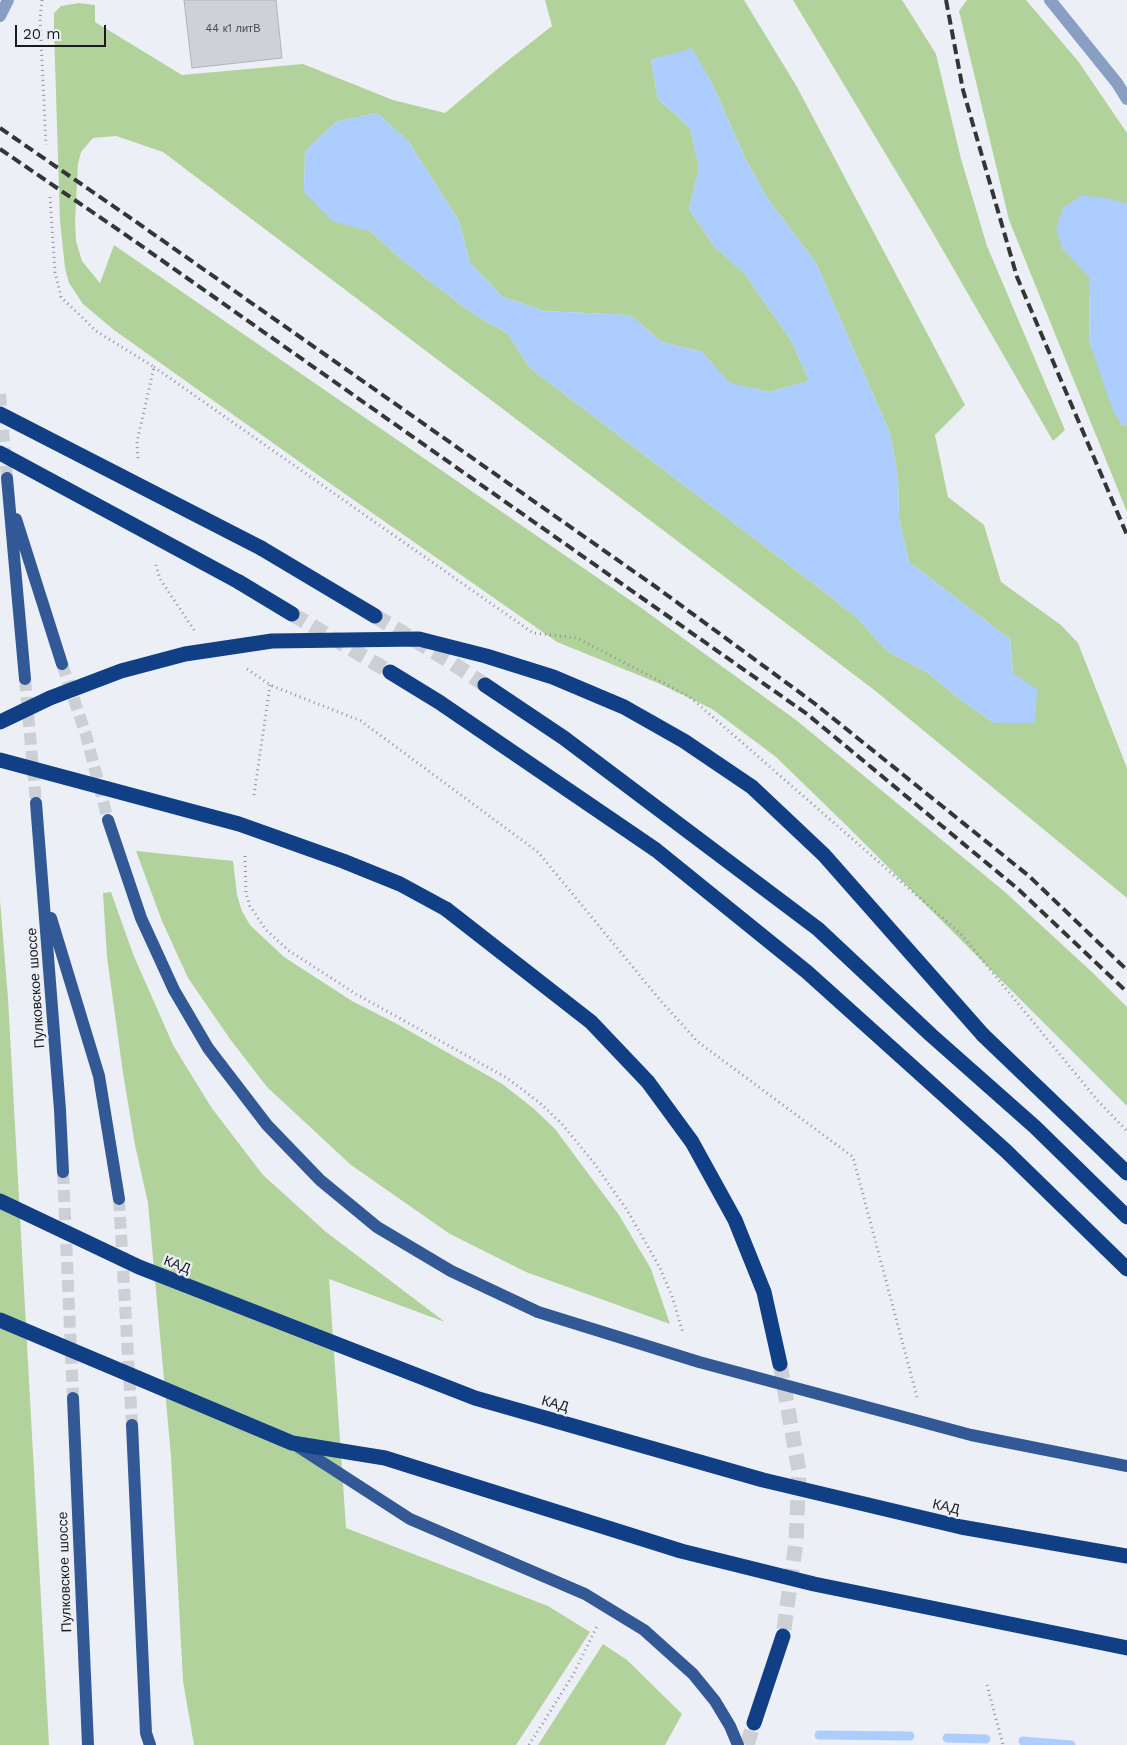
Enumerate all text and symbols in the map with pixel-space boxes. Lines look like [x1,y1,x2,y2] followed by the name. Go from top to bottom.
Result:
[18,15,109,47] scale bar
[206,22,260,36] house number: 44 к1 литВ
[23,25,61,43] text: 20 m
[23,927,49,1049] street label: Пулковское шоссе
[161,1252,193,1278] street label: КАД
[539,1392,571,1416] street label: КАД
[931,1496,961,1518] street label: КАД
[54,1511,76,1633] street label: Пулковское шоссе

